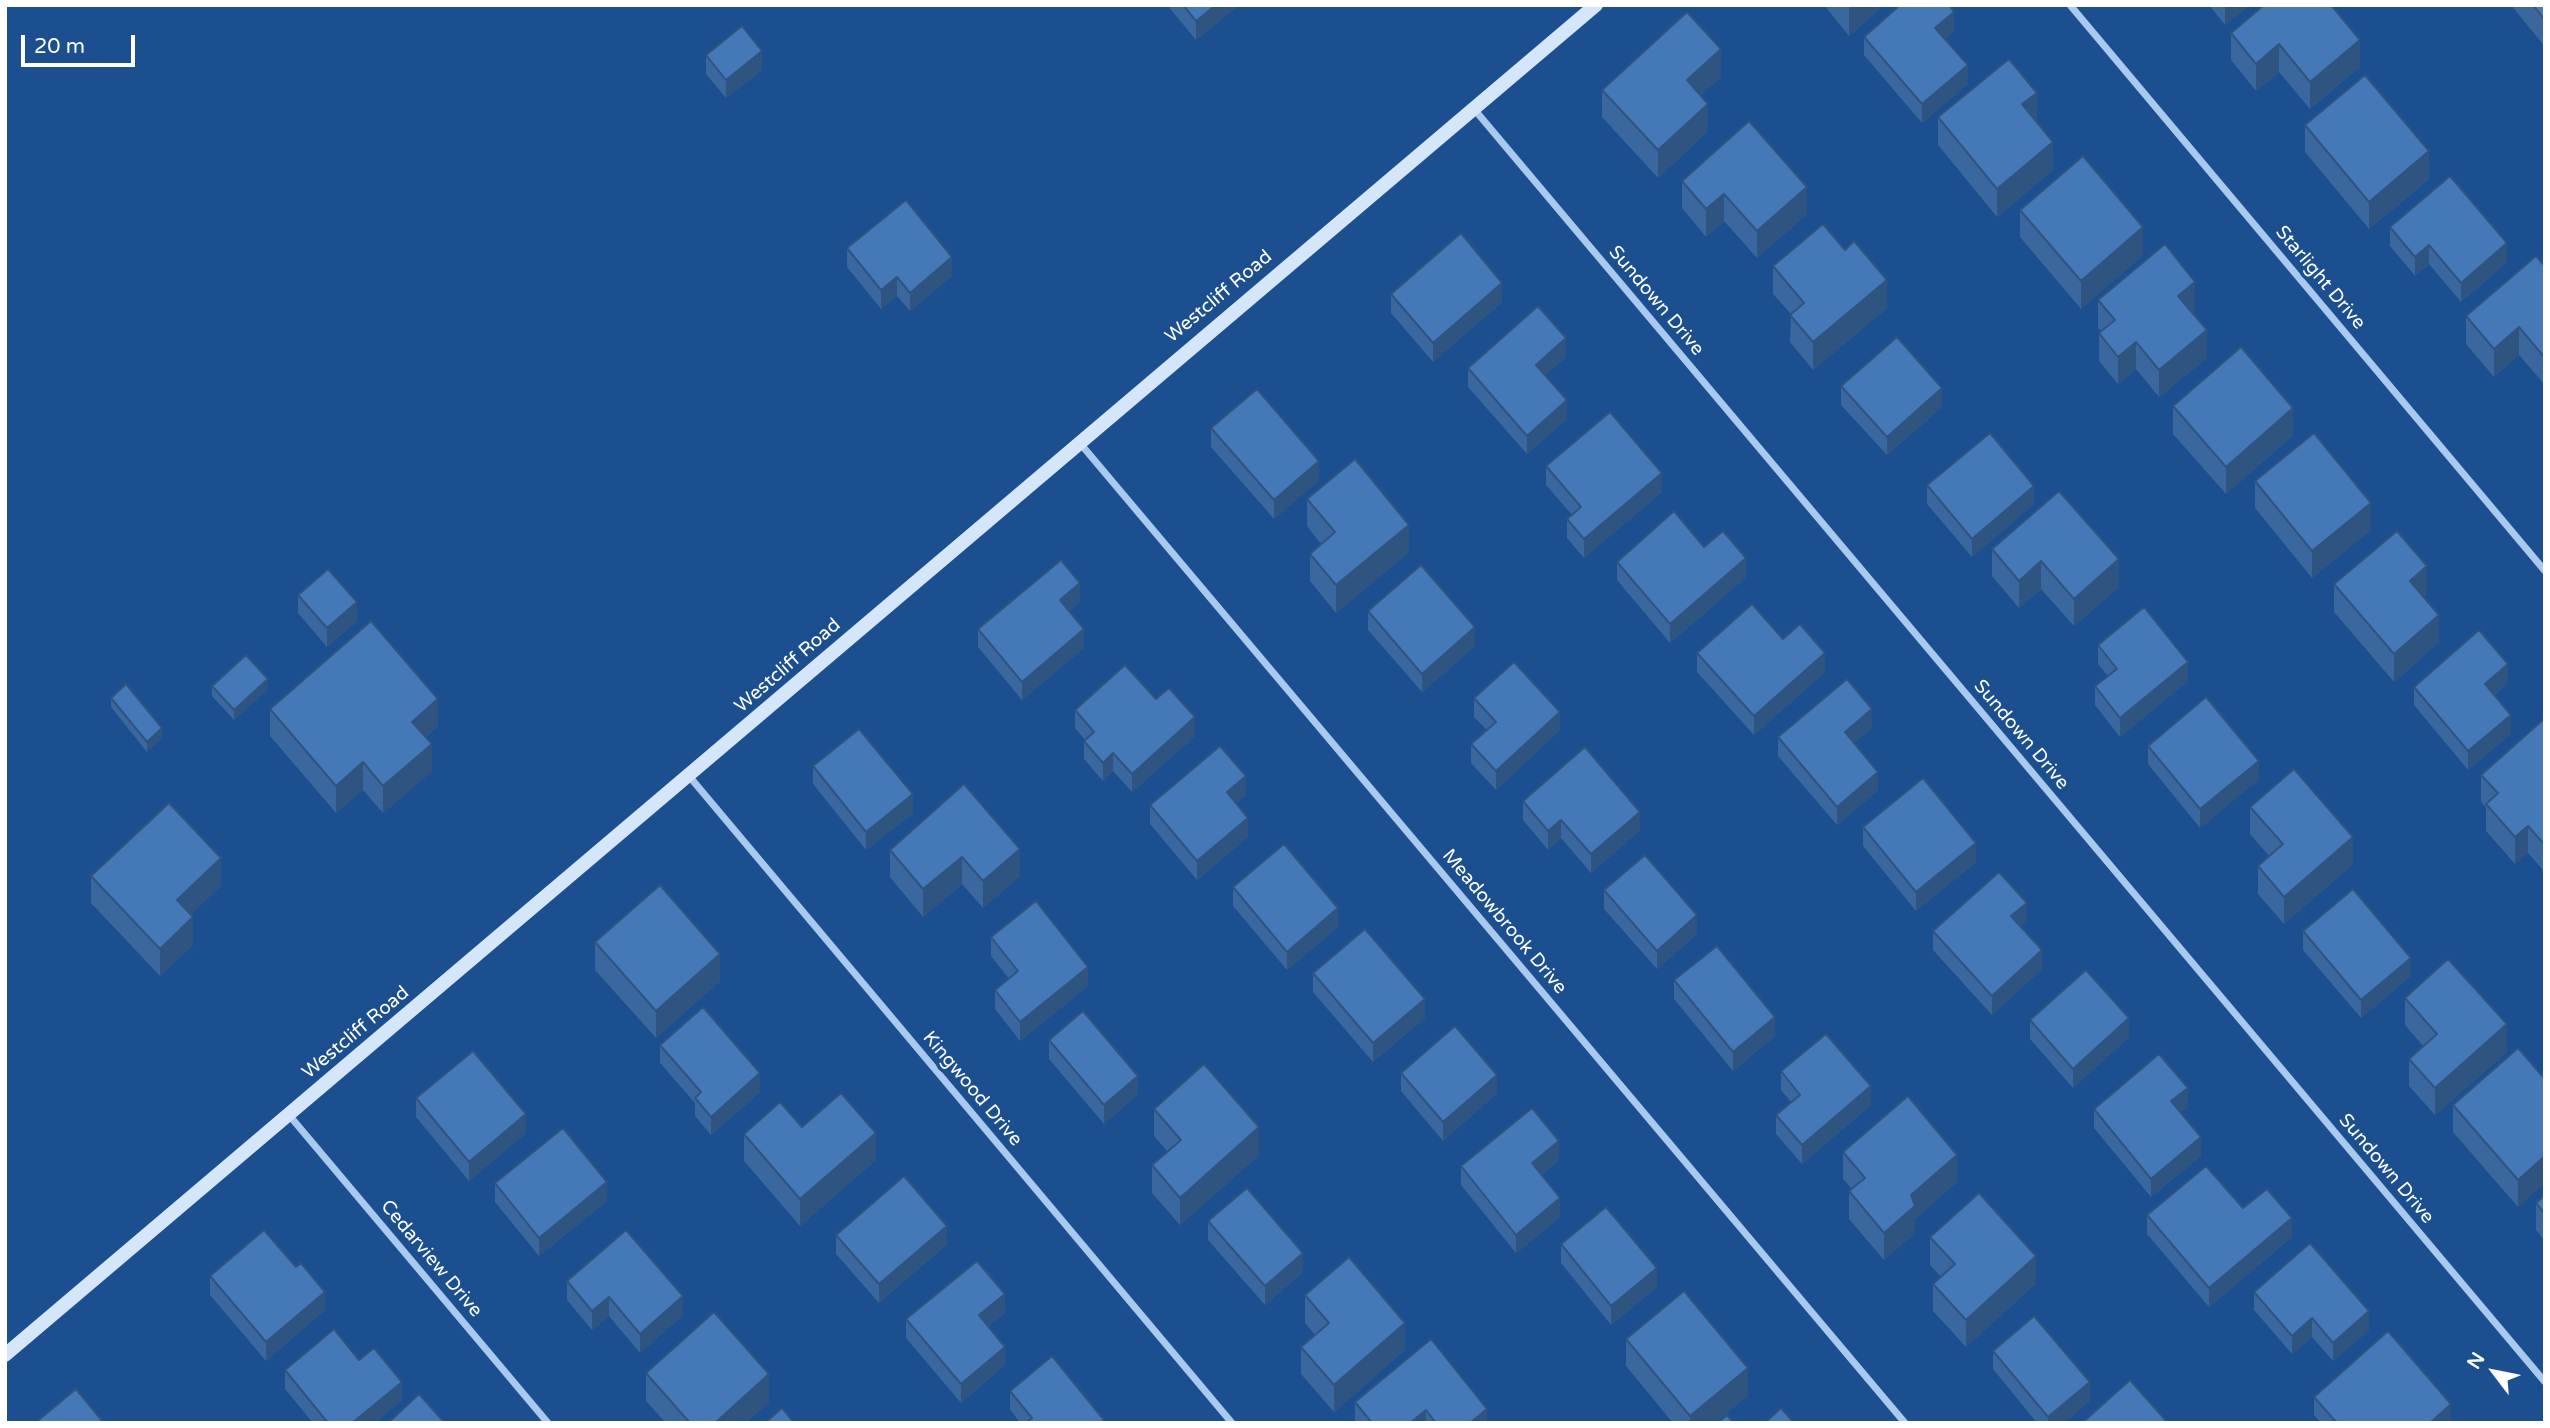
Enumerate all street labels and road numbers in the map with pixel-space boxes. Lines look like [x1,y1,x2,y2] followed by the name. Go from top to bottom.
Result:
[2270,222,2370,334] street label: Starlight Drive
[1603,241,1709,361] street label: Sundown Drive
[1161,246,1277,348] street label: Westcliff Road
[731,614,845,718] street label: Westcliff Road
[1968,675,2074,795] street label: Sundown Drive
[1437,845,1571,999] street label: Meadowbrook Drive
[298,982,414,1084] street label: Westcliff Road
[917,1027,1027,1151] street label: Kingwood Drive
[2333,1109,2439,1229] street label: Sundown Drive
[375,1196,487,1322] street label: Cedarview Drive

